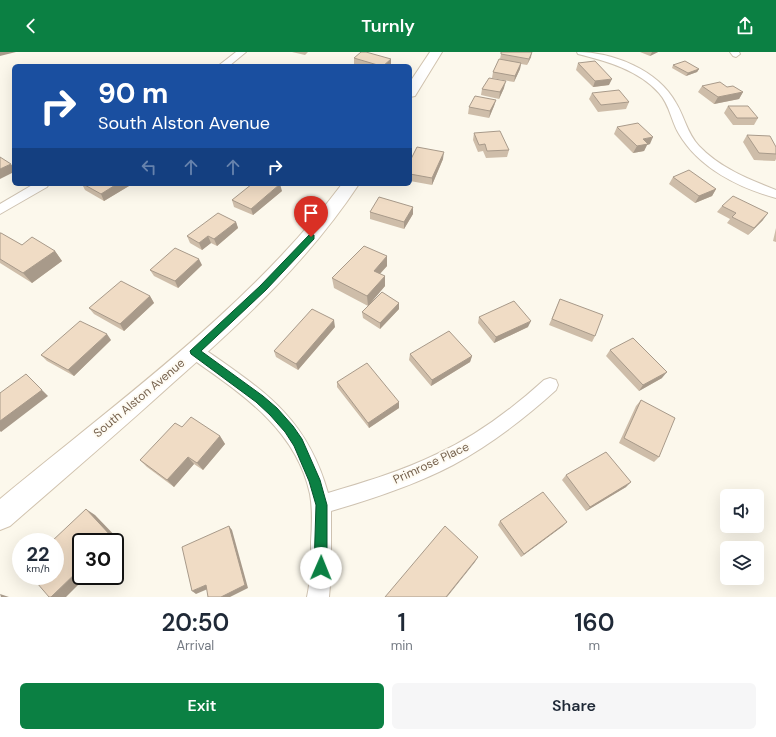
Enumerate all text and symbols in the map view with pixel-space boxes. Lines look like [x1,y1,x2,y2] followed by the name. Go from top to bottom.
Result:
[361,14,415,38] text: Turnly
[20,15,42,37] icon: back
[734,15,756,37] icon: share
[98,75,168,112] text: 90 m
[32,80,84,132] icon: right
[98,111,270,135] text: South Alston Avenue
[138,156,160,178] icon: left
[180,156,202,178] icon: ahead
[222,156,244,178] icon: ahead
[264,156,286,178] icon: right
[294,196,328,237] pin
[300,202,322,224] icon: arrive
[90,355,188,441] street label: South Alston Avenue
[390,438,472,488] street label: Primrose Place
[720,489,764,585] map controls
[720,489,764,533] button: sound
[72,533,124,585] speed limit sign: 30
[26,541,50,567] text: 22
[720,541,764,585] button: layers
[300,547,342,589] position arrow
[26,562,50,575] text: km/h
[161,607,229,638] text: 20:50
[398,607,406,638] text: 1
[574,607,615,638] text: 160
[176,637,214,654] text: Arrival
[391,637,413,654] text: min
[589,637,600,654] text: m
[20,683,384,729] button: Exit
[392,683,756,729] button: Share

